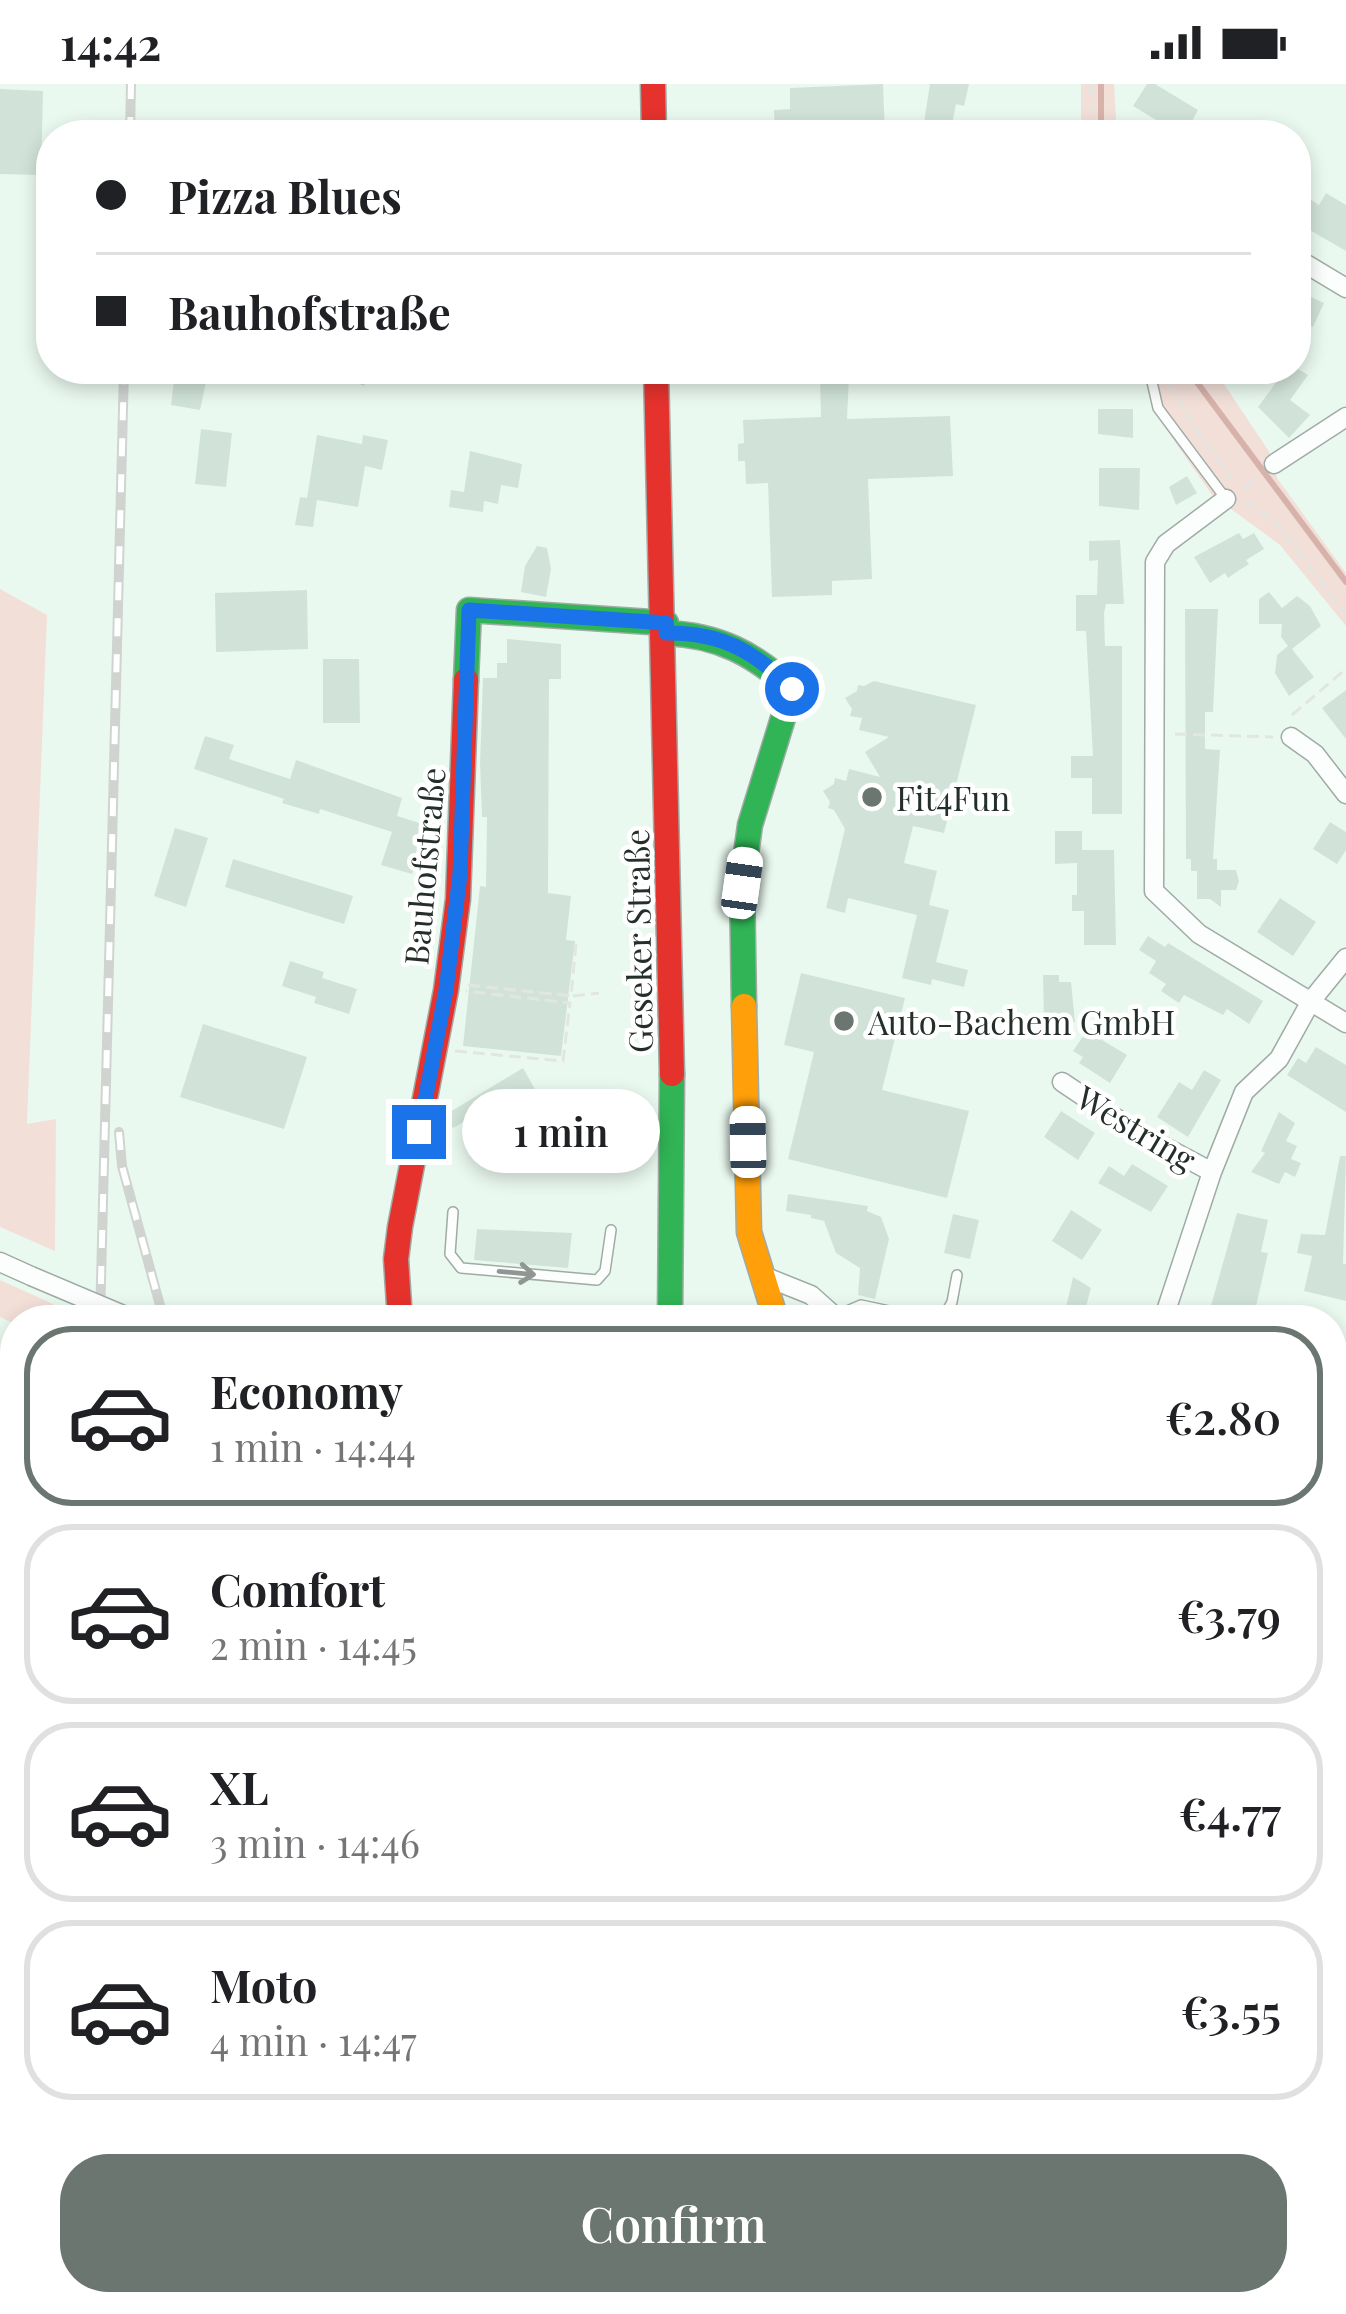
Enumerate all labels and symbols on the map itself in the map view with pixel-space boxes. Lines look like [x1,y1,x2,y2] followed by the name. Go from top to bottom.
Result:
[765,662,819,716] route start
[392,765,454,967] street label: Bauhofstraße
[896,775,1010,819] place label: Fit4Fun
[859,784,885,810] marker: Fit4Fun
[613,829,661,1053] street label: Geseker Straße
[719,845,765,921] car
[867,999,1175,1043] place label: Auto-Bachem GmbH
[831,1008,857,1034] marker: Auto-Bachem GmbH
[1068,1074,1205,1180] street label: Westring
[461,1090,659,1174] callout: 1 min
[392,1105,446,1159] route end
[729,1106,767,1178] car
[497,1262,536,1285] one-way arrow

